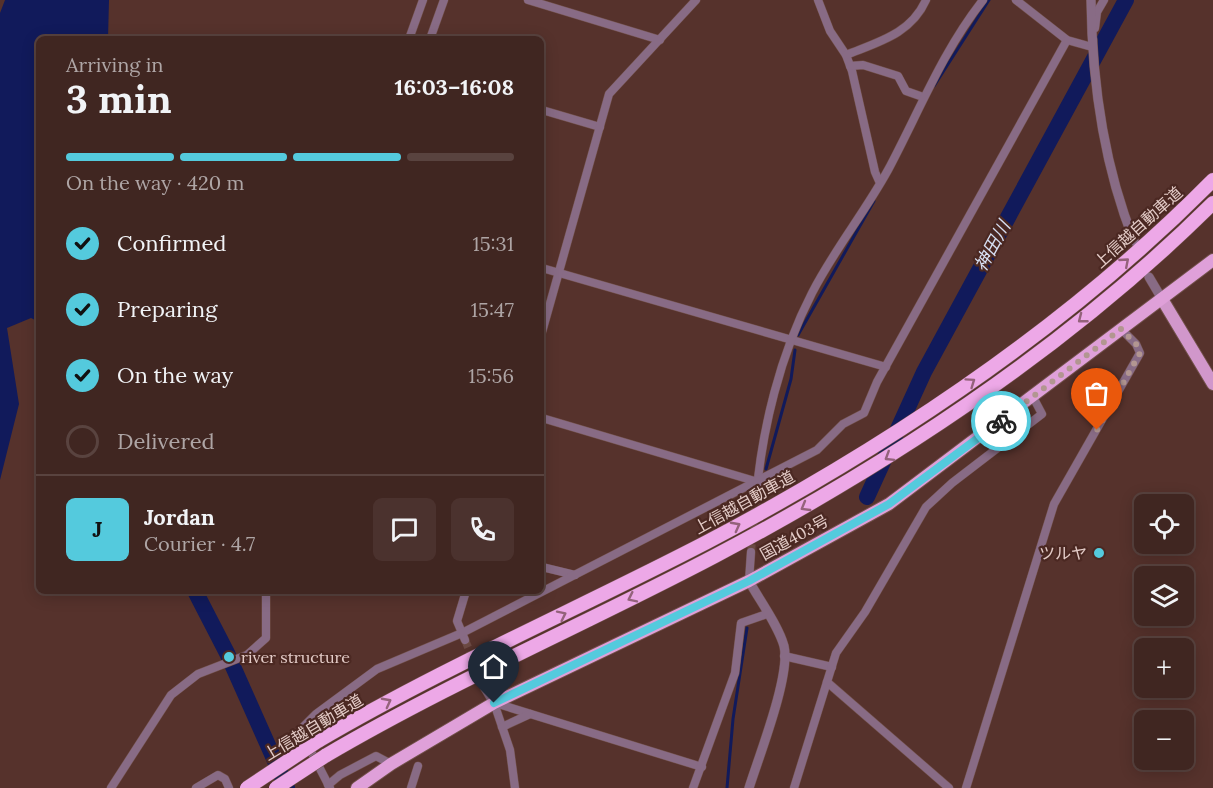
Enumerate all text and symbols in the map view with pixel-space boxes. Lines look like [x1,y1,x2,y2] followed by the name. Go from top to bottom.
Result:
[66,52,163,77] text: Arriving in
[395,73,514,101] text: 16:03–16:08
[66,74,172,124] text: 3 min
[66,170,244,195] text: On the way · 420 m
[1090,182,1186,272] street label: 上信越自動車道
[969,215,1016,275] water label: 神田川
[66,227,99,260] icon: check
[117,229,226,257] text: Confirmed
[472,231,514,256] text: 15:31
[1118,258,1129,269] one-way arrow
[66,293,99,326] icon: check
[117,295,217,323] text: Preparing
[471,297,514,322] text: 15:47
[1077,312,1088,323] one-way arrow
[66,359,99,392] icon: check
[117,361,233,389] text: On the way
[468,363,514,388] text: 15:56
[1071,368,1122,430] pin
[1080,377,1113,410] icon: bag
[965,378,976,389] one-way arrow
[971,391,1031,451] courier
[985,405,1018,438] icon: bike
[117,427,215,455] text: Delivered
[885,450,896,461] one-way arrow
[690,466,798,538] street label: 上信越自動車道
[1134,494,1194,770] map controls
[1134,494,1194,554] button: locate
[373,498,436,561] button: chat
[451,498,514,561] button: phone
[800,500,811,511] one-way arrow
[144,503,215,531] text: Jordan
[756,510,832,564] street label: 国道403号
[93,515,102,543] text: J
[729,522,740,533] one-way arrow
[144,531,255,556] text: Courier · 4.7
[1039,543,1087,563] place label: ツルヤ
[1092,546,1106,560] marker: ツルヤ
[1134,566,1194,626] button: layers
[628,591,639,602] one-way arrow
[555,610,566,622] one-way arrow
[1134,638,1194,698] button: +
[468,641,519,703] pin
[241,647,350,667] place label: river structure
[222,650,236,664] marker: river structure
[477,650,510,683] icon: home
[260,690,366,764] street label: 上信越自動車道
[381,698,392,709] one-way arrow
[1134,710,1194,770] button: −

